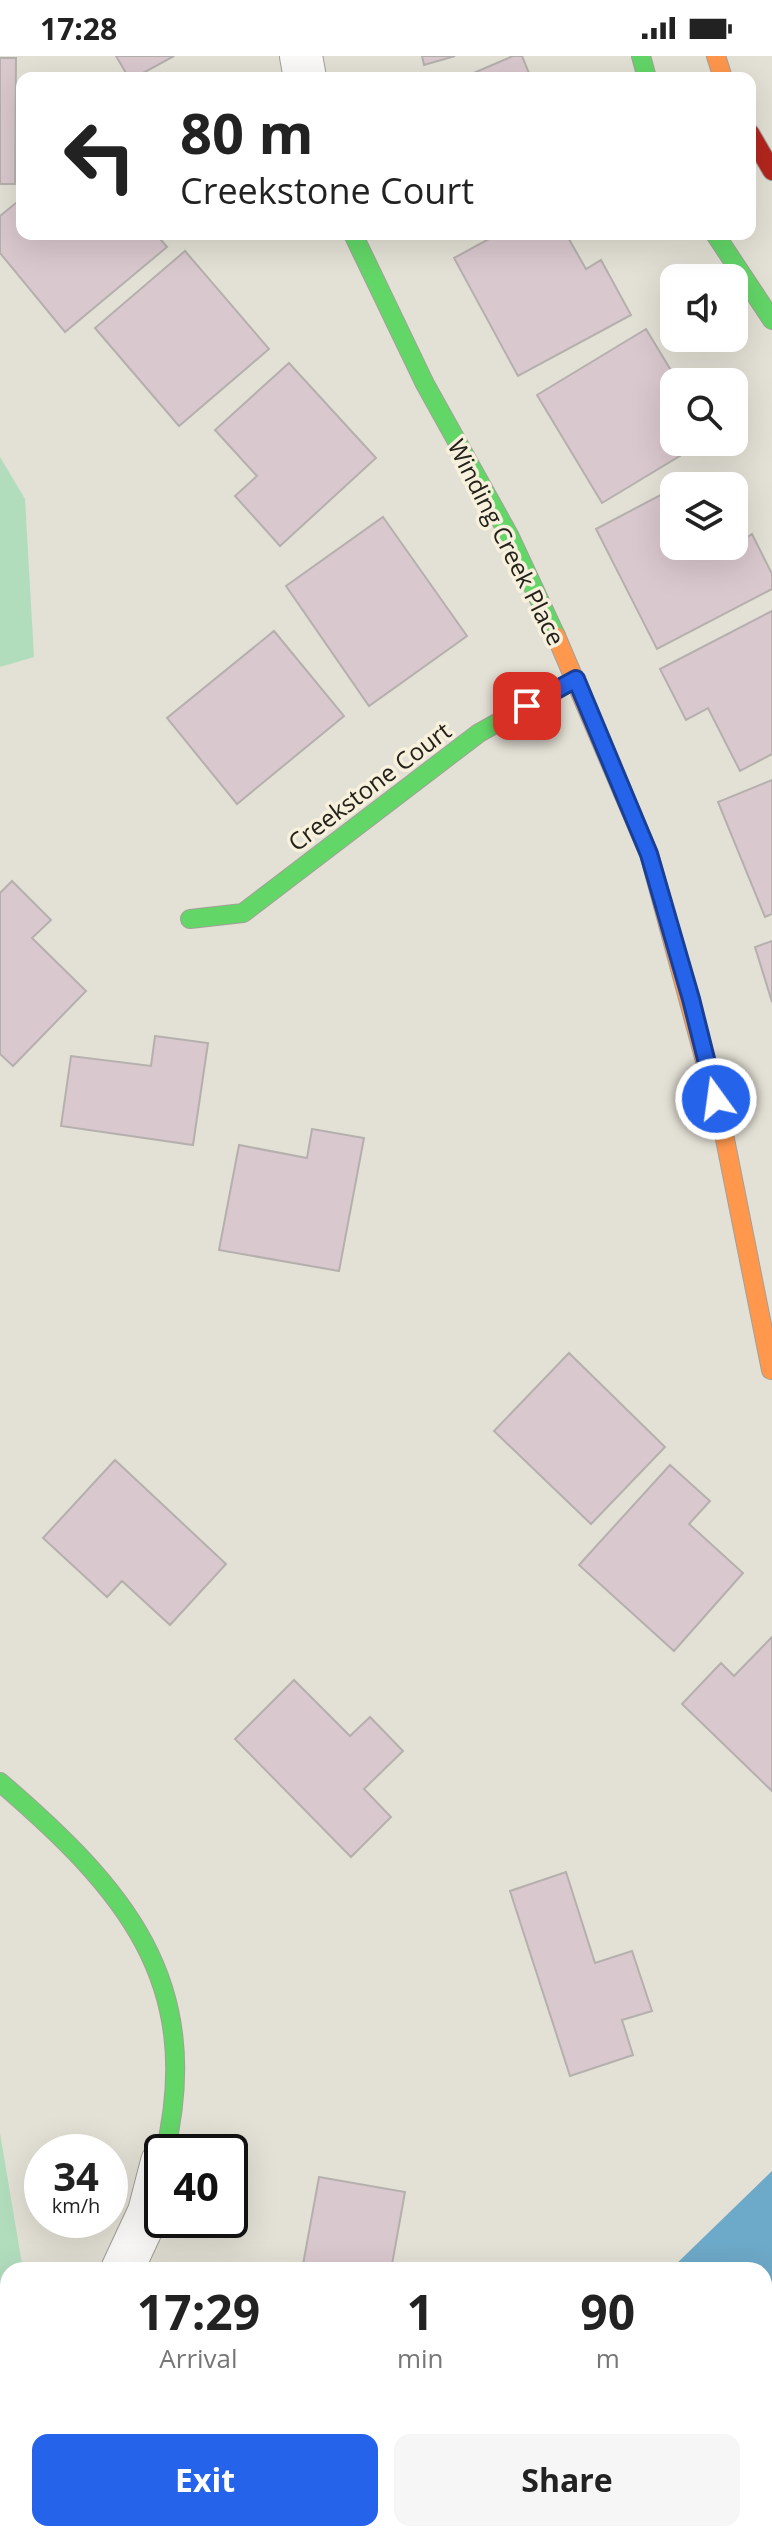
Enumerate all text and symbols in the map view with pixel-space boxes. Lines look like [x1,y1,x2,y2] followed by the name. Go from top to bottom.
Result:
[40,8,117,49] text: 17:28
[180,94,314,170] text: 80 m
[48,104,152,208] icon: left
[180,166,474,215] text: Creekstone Court
[660,264,748,560] map controls
[660,264,748,352] button: sound
[660,368,748,456] button: search
[441,433,573,651] street label: Winding Creek Place
[660,472,748,560] button: layers
[493,672,561,740] pin
[505,684,549,728] icon: arrive
[281,714,457,858] street label: Creekstone Court
[674,1057,758,1141] position arrow
[144,2134,248,2238] speed limit sign: 40
[53,2148,99,2203] text: 34
[52,2192,100,2219] text: km/h
[137,2279,260,2344] text: 17:29
[407,2279,434,2344] text: 1
[580,2279,635,2344] text: 90
[159,2340,238,2376] text: Arrival
[397,2340,444,2376] text: min
[596,2340,620,2376] text: m
[32,2434,378,2526] button: Exit
[394,2434,740,2526] button: Share

